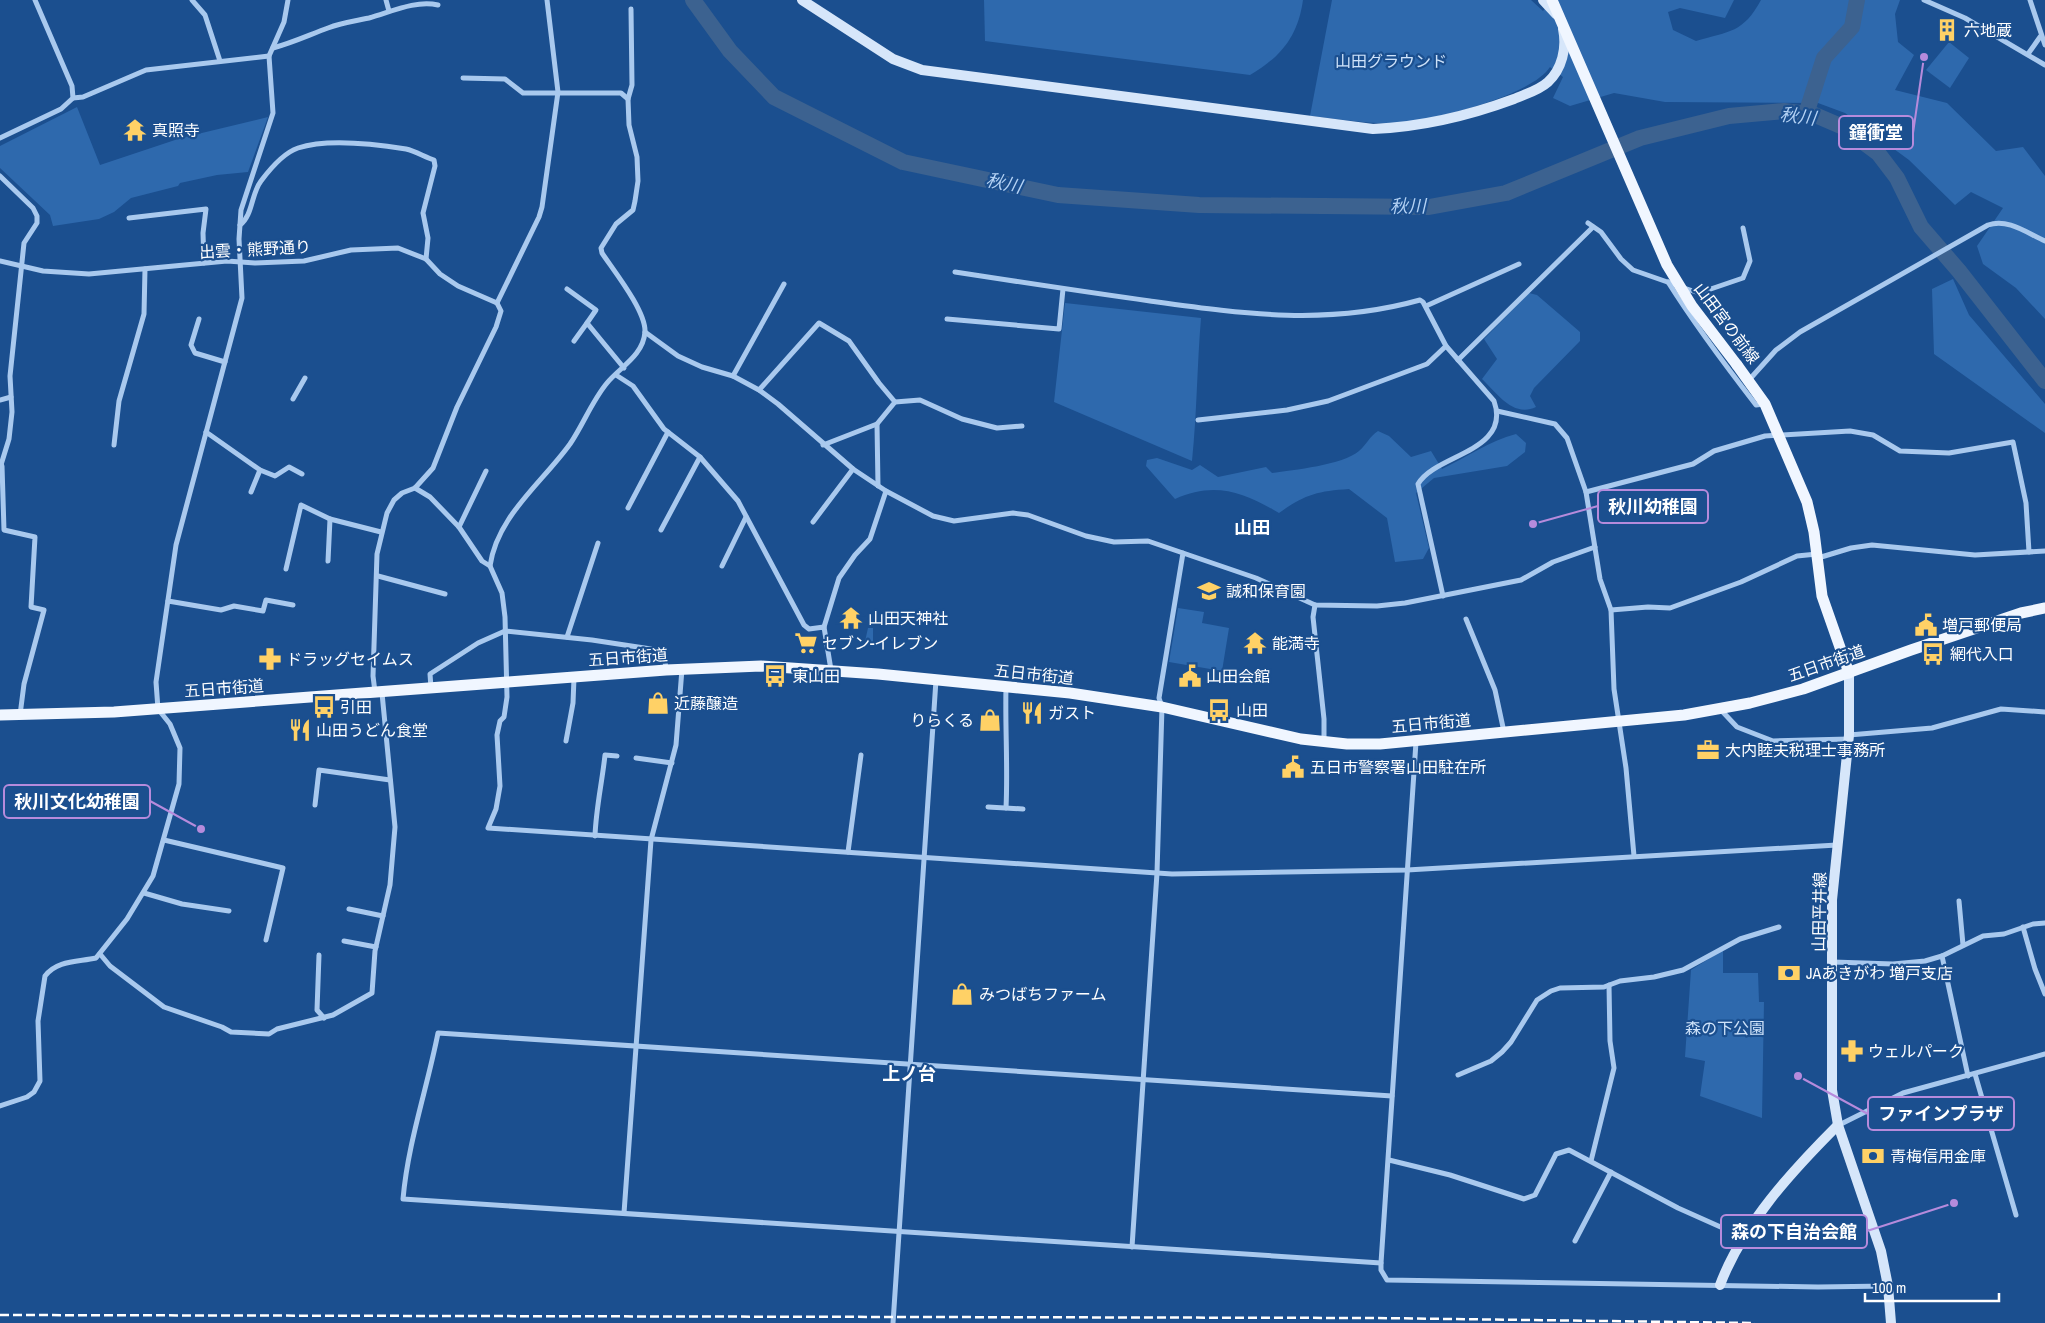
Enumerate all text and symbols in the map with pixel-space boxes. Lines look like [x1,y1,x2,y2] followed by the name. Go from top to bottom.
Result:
[1934,17,1960,43] building icon: 六地蔵
[1964,19,2012,41] place label: 六地蔵
[1335,50,1447,72] park label: 山田グラウンド
[1779,101,1819,131] water label: 秋川
[1839,116,1913,149] callout: 鐘衝堂
[122,117,148,143] temple icon: 真照寺
[152,119,200,141] place label: 真照寺
[1848,120,1903,145] text: 鐘衝堂
[984,167,1026,199] water label: 秋川
[1390,193,1428,219] water label: 秋川
[198,235,312,263] street label: 出雲・熊野通り
[1689,278,1765,368] street label: 山田宮の前線
[1598,490,1708,523] callout: 秋川幼稚園
[1608,494,1698,519] text: 秋川幼稚園
[1234,515,1270,540] district label: 山田
[1196,578,1222,604] school or university icon: 誠和保育園
[1226,580,1306,602] place label: 誠和保育園
[838,605,864,631] temple icon: 山田天神社
[868,607,948,629] place label: 山田天神社
[1913,612,1939,638] public building icon: 増戸郵便局
[1942,614,2022,636] place label: 増戸郵便局
[793,630,819,656] supermarket icon: セブン-イレブン
[1242,630,1268,656] temple icon: 能満寺
[822,632,938,654] place label: セブン-イレブン
[1272,632,1320,654] place label: 能満寺
[1785,640,1867,686] street label: 五日市街道
[1920,641,1946,667] bus stop icon: 網代入口
[587,643,669,671] street label: 五日市街道
[1950,643,2014,665] place label: 網代入口
[257,646,283,672] pharmacy icon: ドラッグセイムス
[286,648,414,670] place label: ドラッグセイムス
[993,659,1075,689] street label: 五日市街道
[762,663,788,689] bus stop icon: 東山田
[1177,663,1203,689] public building icon: 山田会館
[792,665,840,687] place label: 東山田
[1206,665,1270,687] place label: 山田会館
[183,674,265,702] street label: 五日市街道
[645,690,671,716] shop icon: 近藤醸造
[674,692,738,714] place label: 近藤醸造
[311,694,337,720] bus stop icon: 引田
[340,696,372,718] place label: 引田
[1206,697,1232,723] bus stop icon: 山田
[1236,699,1268,721] place label: 山田
[1019,700,1045,726] restaurant icon: ガスト
[1048,702,1096,724] place label: ガスト
[977,707,1003,733] shop icon: りらくる
[910,709,974,731] place label: りらくる
[1390,709,1472,737] street label: 五日市街道
[287,717,313,743] restaurant icon: 山田うどん食堂
[316,719,428,741] place label: 山田うどん食堂
[1695,737,1721,763] office icon: 大内睦夫税理士事務所
[1725,739,1885,761] place label: 大内睦夫税理士事務所
[1280,754,1306,780] public building icon: 五日市警察署山田駐在所
[1310,756,1486,778] place label: 五日市警察署山田駐在所
[4,785,150,818] callout: 秋川文化幼稚園
[14,789,140,814] text: 秋川文化幼稚園
[1807,872,1831,952] street label: 山田平井線
[1776,960,1802,986] bank icon: JAあきがわ 増戸支店
[1806,962,1953,984] place label: JAあきがわ 増戸支店
[949,981,975,1007] shop icon: みつばちファーム
[979,983,1107,1005] place label: みつばちファーム
[1685,1017,1765,1039] park label: 森の下公園
[1839,1038,1865,1064] pharmacy icon: ウェルパーク
[1868,1040,1964,1062] place label: ウェルパーク
[882,1061,936,1086] district label: 上ノ台
[1868,1097,2014,1130] callout: ファインプラザ
[1878,1101,2004,1126] text: ファインプラザ
[1860,1143,1886,1169] bank icon: 青梅信用金庫
[1890,1145,1986,1167] place label: 青梅信用金庫
[1721,1215,1867,1248] callout: 森の下自治会館
[1731,1219,1857,1244] text: 森の下自治会館
[1865,1270,1999,1302] scale bar
[1872,1277,1906,1298] text: 100 m

